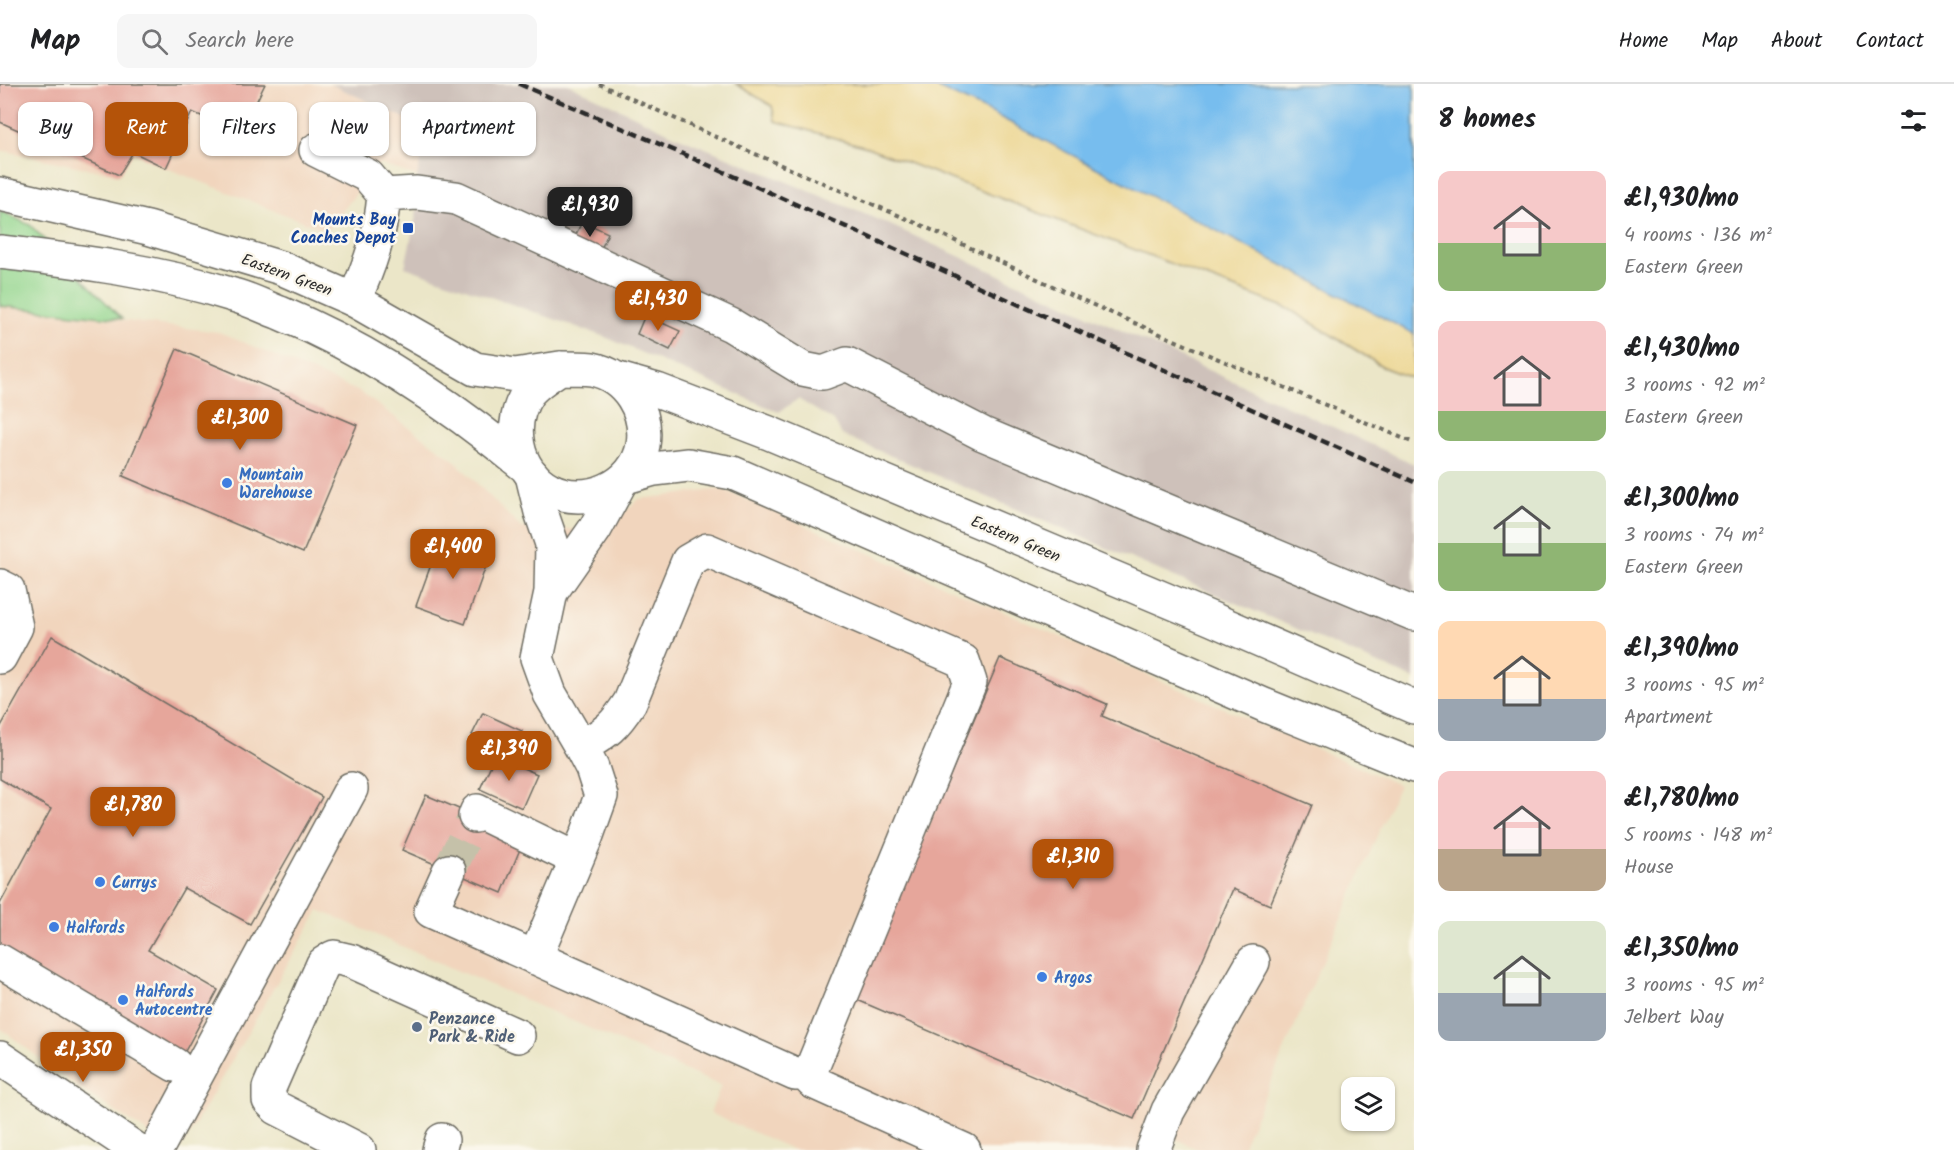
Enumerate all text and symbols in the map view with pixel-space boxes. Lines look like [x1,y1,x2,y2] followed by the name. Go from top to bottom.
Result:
[117,14,537,68] search box
[30,19,81,64] text: Map
[186,24,294,59] text: Search here
[138,25,171,58] icon: search
[1619,25,1668,58] text: Home
[1701,25,1738,58] text: Map
[1771,25,1822,58] text: About
[1855,25,1924,58] text: Contact
[1438,99,1536,141] text: 8 homes
[18,102,93,156] chip: Buy
[105,102,188,156] chip: Rent
[200,102,297,156] chip: Filters
[309,102,389,156] chip: New
[401,102,536,156] chip: Apartment
[1897,104,1930,137] icon: filters
[1624,178,1739,220] text: £1,930/mo
[541,187,639,238] pin: £1,930
[561,190,619,222] text: £1,930
[1486,195,1558,267] icon: home
[291,208,397,251] place label: Mounts Bay Coaches Depot
[1624,220,1772,252] text: 4 rooms · 136 m²
[401,221,415,235] marker: Mounts Bay Coaches Depot
[237,247,336,303] street label: Eastern Green
[1624,252,1743,284] text: Eastern Green
[609,281,707,332] pin: £1,430
[629,284,687,316] text: £1,430
[1624,328,1740,370] text: £1,430/mo
[1486,345,1558,417] icon: home
[1624,370,1765,402] text: 3 rooms · 92 m²
[191,400,289,451] pin: £1,300
[1624,402,1743,434] text: Eastern Green
[211,403,269,435] text: £1,300
[239,463,313,506] place label: Mountain Warehouse
[220,476,234,490] marker: Mountain Warehouse
[1624,478,1739,520] text: £1,300/mo
[1486,495,1558,567] icon: home
[967,509,1064,570] street label: Eastern Green
[1624,520,1764,552] text: 3 rooms · 74 m²
[404,529,502,580] pin: £1,400
[424,532,482,564] text: £1,400
[1624,552,1743,584] text: Eastern Green
[1624,628,1739,670] text: £1,390/mo
[1486,645,1558,717] icon: home
[1624,670,1764,702] text: 3 rooms · 95 m²
[1624,702,1713,734] text: Apartment
[460,731,558,782] pin: £1,390
[480,734,538,766] text: £1,390
[1624,778,1739,820] text: £1,780/mo
[84,787,182,838] pin: £1,780
[104,790,162,822] text: £1,780
[1486,795,1558,867] icon: home
[1624,820,1772,852] text: 5 rooms · 148 m²
[1024,839,1122,890] pin: £1,310
[1046,842,1100,874] text: £1,310
[1624,852,1674,884] text: House
[112,871,158,896] place label: Currys
[93,875,107,889] marker: Currys
[66,916,126,941] place label: Halfords
[47,920,61,934] marker: Halfords
[1624,928,1739,970] text: £1,350/mo
[1486,945,1558,1017] icon: home
[1054,966,1093,991] place label: Argos
[1035,970,1049,984] marker: Argos
[1624,970,1764,1002] text: 3 rooms · 95 m²
[135,980,213,1023] place label: Halfords Autocentre
[116,993,130,1007] marker: Halfords Autocentre
[1624,1002,1724,1034] text: Jelbert Way
[429,1007,515,1050] place label: Penzance Park & Ride
[410,1020,424,1034] marker: Penzance Park & Ride
[34,1032,132,1083] pin: £1,350
[54,1035,112,1067] text: £1,350
[1341,1077,1395,1131] map controls
[1341,1077,1395,1131] button: layers

